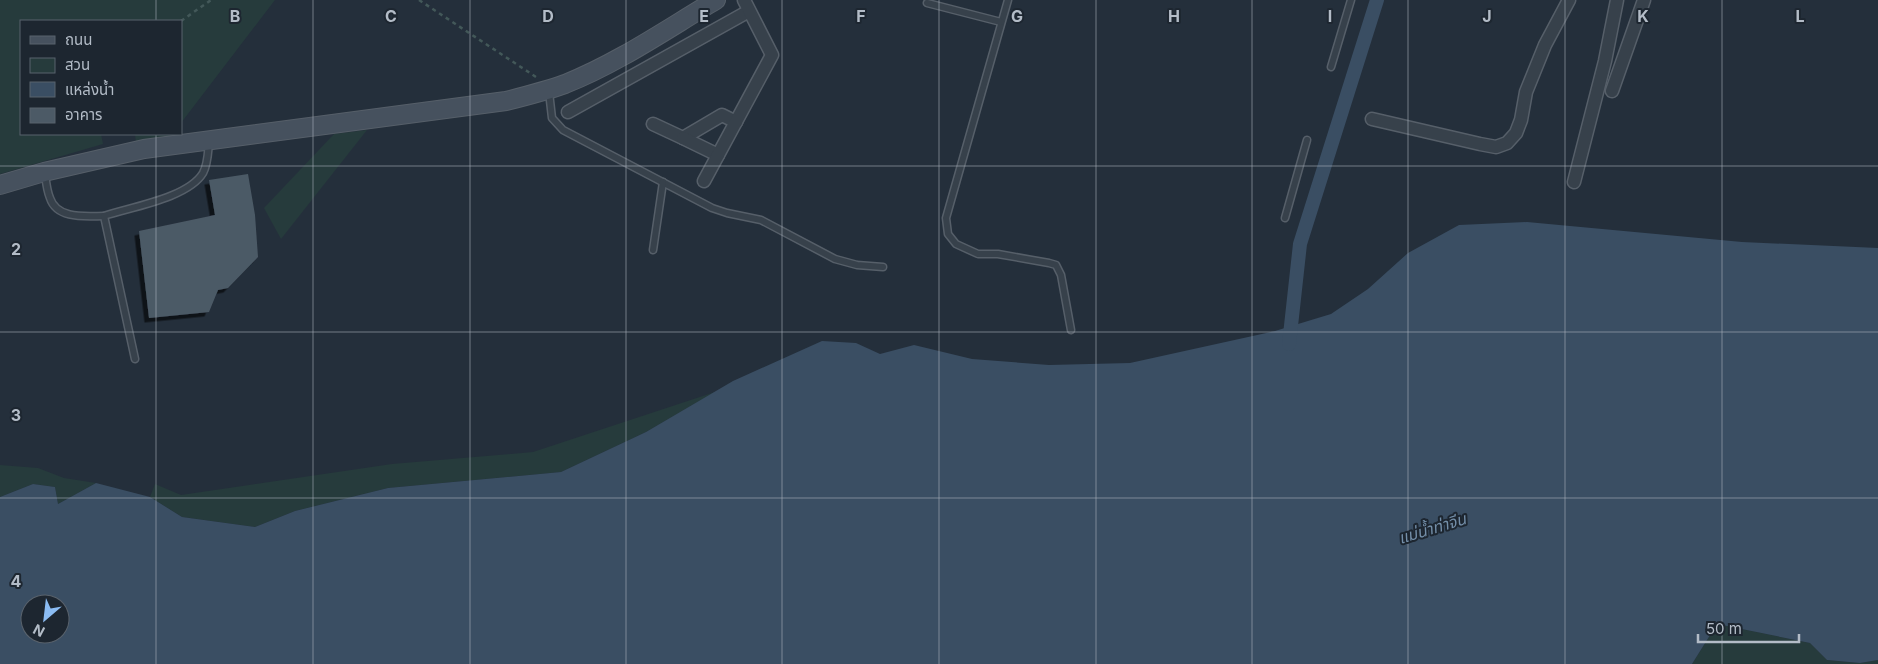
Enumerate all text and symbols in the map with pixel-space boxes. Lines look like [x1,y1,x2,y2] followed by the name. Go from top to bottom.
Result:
[230,6,240,26] text: B
[385,6,397,26] text: C
[542,6,554,26] text: D
[699,6,709,26] text: E
[856,6,866,26] text: F
[1011,6,1023,26] text: G
[1168,6,1180,26] text: H
[1328,6,1332,26] text: I
[1482,6,1492,26] text: J
[1637,6,1649,26] text: K
[1795,6,1805,26] text: L
[20,20,182,135] legend
[65,30,92,49] text: ถนน
[65,55,90,74] text: สวน
[65,79,114,99] text: แหล่งน้ำ
[65,105,102,124] text: อาคาร
[11,239,21,259] text: 2
[11,405,21,425] text: 3
[1395,507,1469,548] water label: แม่น้ำท่าจีน
[11,571,22,591] text: 4
[20,594,70,644] north arrow
[1698,612,1799,644] scale bar
[1706,619,1742,638] text: 50 m
[30,621,47,641] text: N

